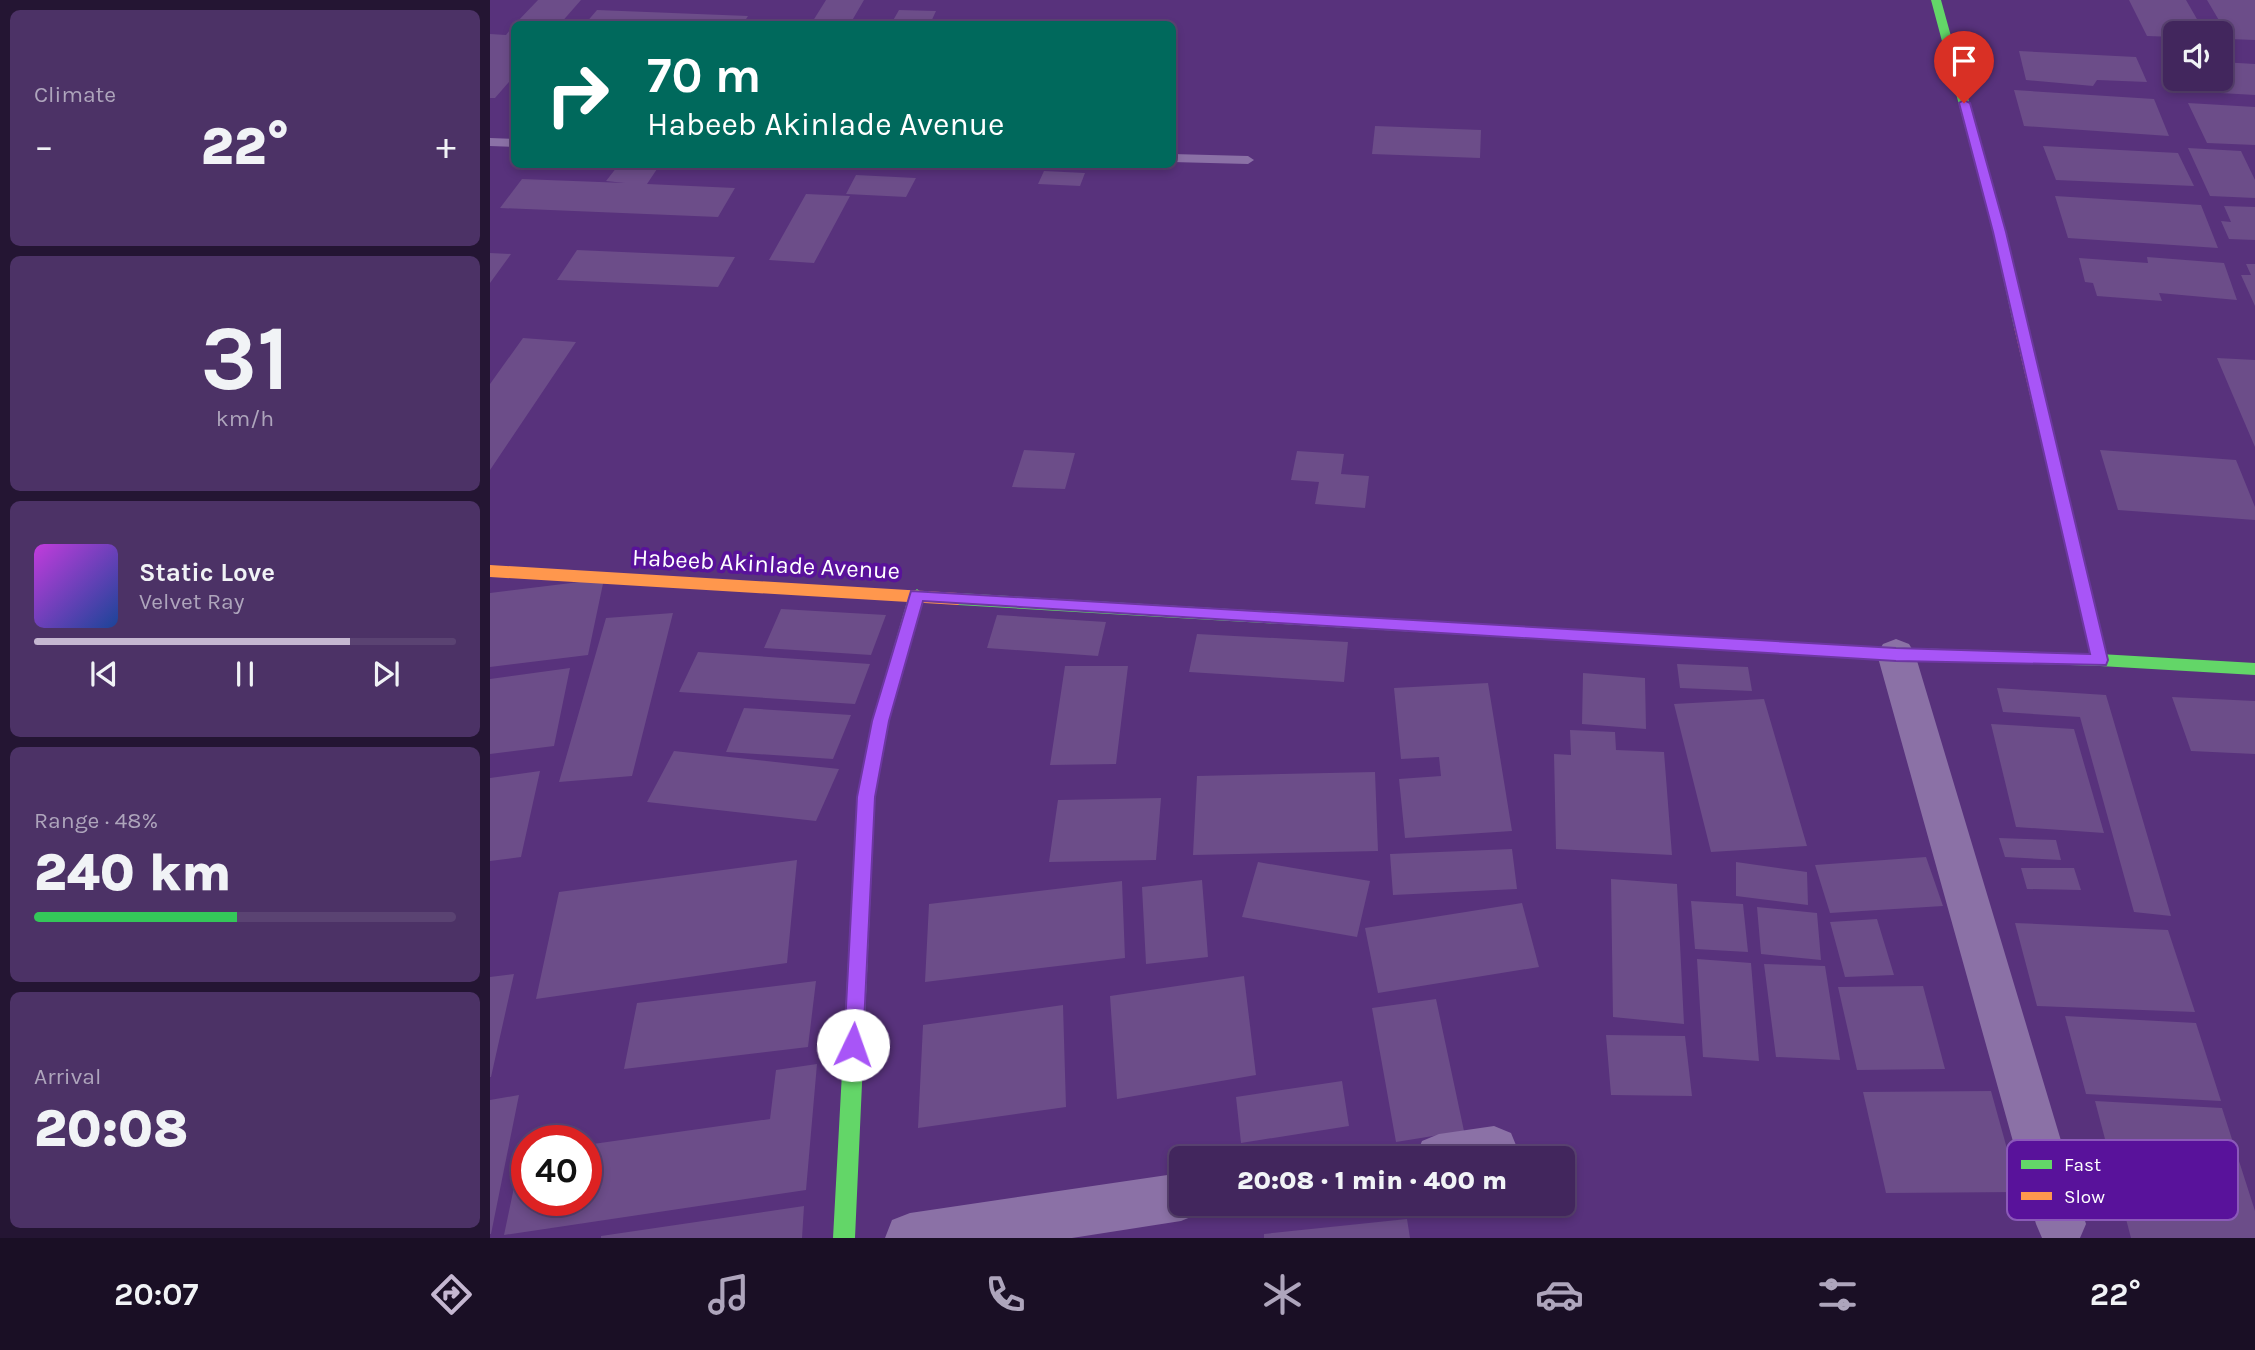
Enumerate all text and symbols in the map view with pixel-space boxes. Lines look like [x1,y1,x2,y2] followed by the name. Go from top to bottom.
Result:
[2163,21,2233,91] map controls
[2163,21,2233,91] button: sound
[1934,31,1994,103] pin
[1945,42,1983,80] icon: arrive
[647,47,761,104] text: 70 m
[532,49,623,140] icon: right
[34,81,116,108] text: Climate
[647,106,1005,143] text: Habeeb Akinlade Avenue
[201,116,289,177] text: 22°
[34,124,54,169] text: −
[436,124,456,169] text: +
[200,306,290,412] text: 31
[216,405,274,432] text: km/h
[631,543,901,585] street label: Habeeb Akinlade Avenue
[139,557,275,588] text: Static Love
[139,588,244,615] text: Velvet Ray
[85,655,123,693] icon: previous
[226,655,264,693] icon: pause
[367,655,405,693] icon: next
[34,807,158,834] text: Range · 48%
[34,842,231,903] text: 240 km
[816,1008,890,1082] position arrow
[34,1063,101,1090] text: Arrival
[34,1098,188,1159] text: 20:08
[511,1125,602,1216] speed limit sign: 40
[2007,1140,2238,1220] legend
[2064,1154,2101,1176] text: Fast
[1237,1165,1507,1196] text: 20:08 · 1 min · 400 m
[2064,1186,2105,1208] text: Slow
[427,1270,476,1319] icon: directions
[704,1270,753,1319] icon: music
[981,1270,1030,1319] icon: phone
[1258,1270,1307,1319] icon: climate
[1535,1270,1584,1319] icon: car
[1813,1270,1862,1319] icon: filters
[114,1276,198,1313] text: 20:07
[2090,1276,2141,1313] text: 22°

